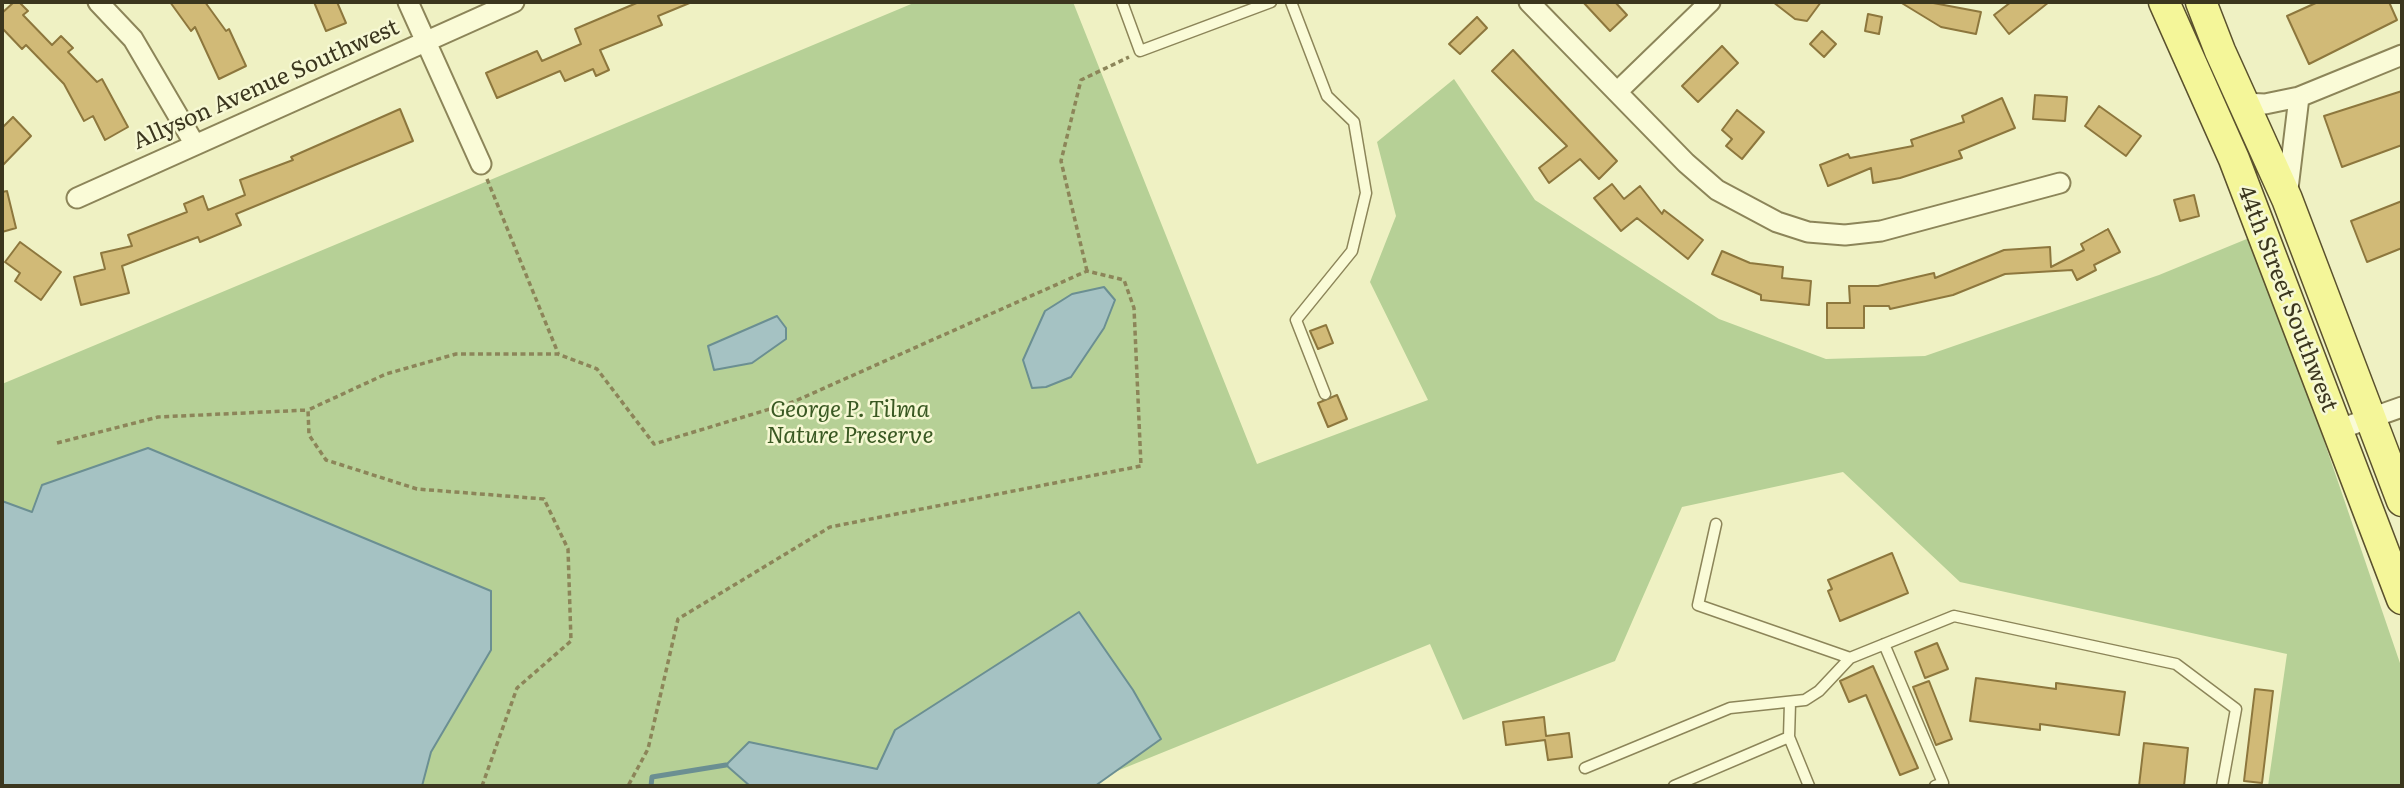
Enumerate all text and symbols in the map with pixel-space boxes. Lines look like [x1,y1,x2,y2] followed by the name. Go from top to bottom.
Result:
[129,14,403,156] street label: Allyson Avenue Southwest
[2231,182,2343,416] street label: 44th Street Southwest
[767,396,933,450] park label: George P. Tilma Nature Preserve

